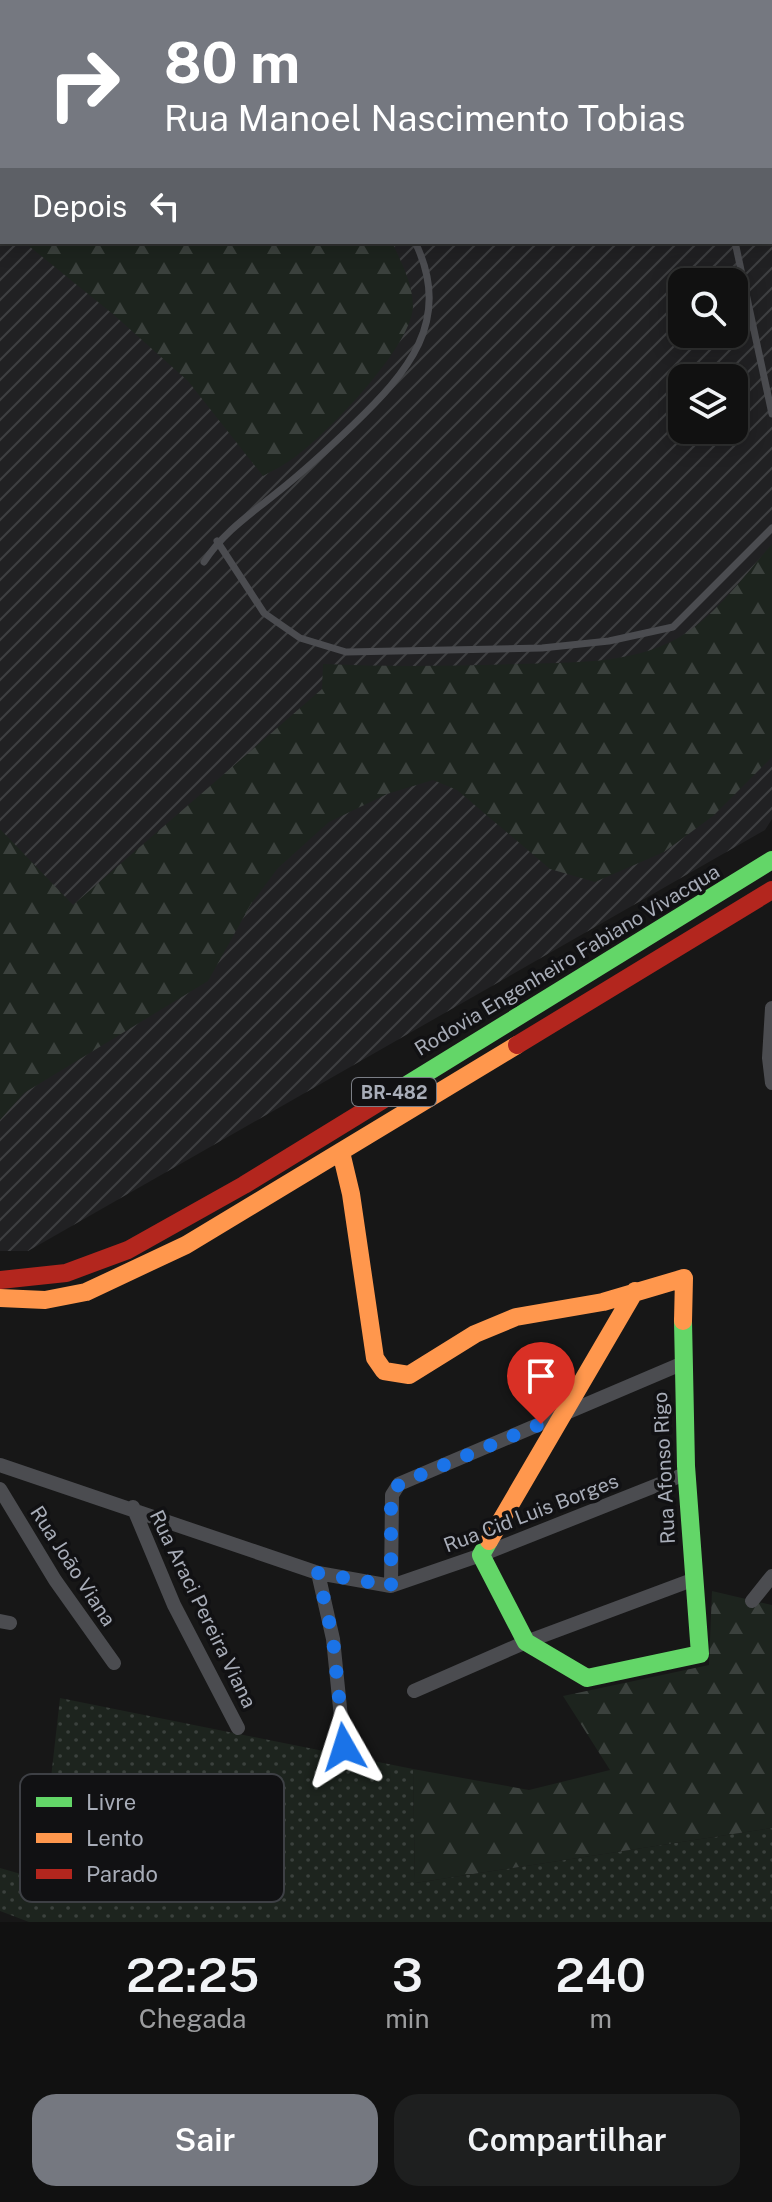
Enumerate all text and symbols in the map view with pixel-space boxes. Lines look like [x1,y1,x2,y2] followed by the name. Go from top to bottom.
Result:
[164,30,300,96] text: 80 m
[32,32,136,136] icon: right
[164,97,685,139] text: Rua Manoel Nascimento Tobias
[143,184,187,228] icon: left
[32,188,127,224] text: Depois
[668,268,748,444] map controls
[668,268,748,348] button: search
[668,364,748,444] button: layers
[410,859,724,1061] street label: Rodovia Engenheiro Fabiano Vivacqua
[352,1078,436,1106] road number: BR-482
[507,1342,575,1424] pin
[519,1354,563,1398] icon: arrive
[648,1391,680,1545] street label: Rua Afonso Rigo
[440,1469,622,1557] street label: Rua Cid Luis Borges
[25,1501,121,1631] street label: Rua João Viana
[145,1506,261,1712] street label: Rua Araci Pereira Viana
[302,1705,386,1789] position arrow
[20,1774,284,1902] legend
[86,1789,136,1815] text: Livre
[86,1825,144,1851] text: Lento
[86,1861,158,1887] text: Parado
[126,1946,259,2003] text: 22:25
[392,1946,423,2003] text: 3
[555,1946,646,2003] text: 240
[139,2003,246,2034] text: Chegada
[385,2003,429,2034] text: min
[589,2003,612,2034] text: m
[32,2094,378,2186] button: Sair
[394,2094,740,2186] button: Compartilhar

